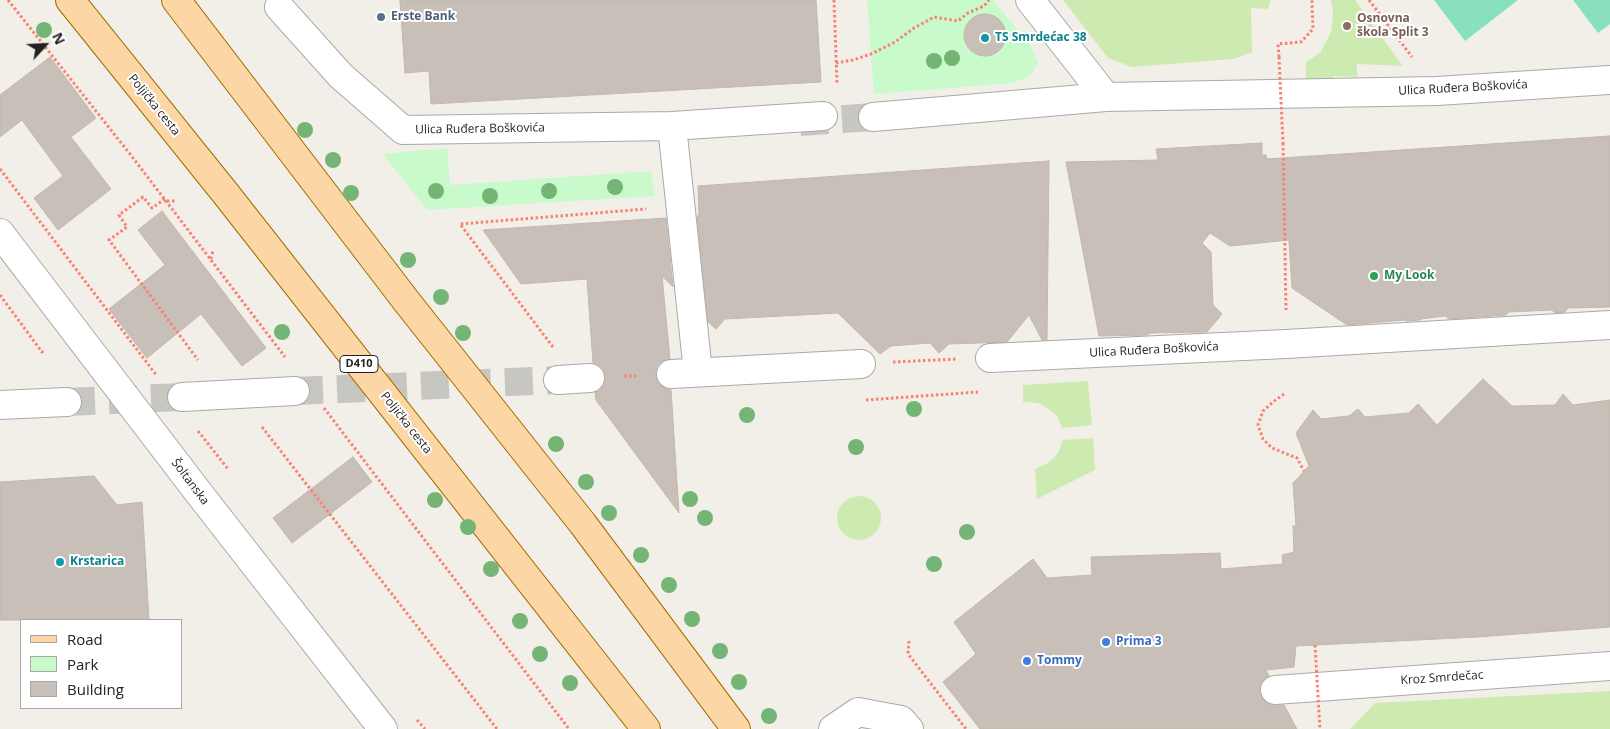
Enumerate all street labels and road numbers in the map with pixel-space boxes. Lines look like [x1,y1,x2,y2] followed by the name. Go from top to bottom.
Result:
[125,72,183,138] street label: Poljička cesta
[1398,77,1528,99] street label: Ulica Ruđera Boškovića
[415,121,545,137] street label: Ulica Ruđera Boškovića
[1089,339,1219,361] street label: Ulica Ruđera Boškovića
[340,356,378,372] road number: D410
[377,389,435,457] street label: Poljička cesta
[168,456,212,508] street label: Šoltanska
[1400,668,1484,688] street label: Kroz Smrdečac

